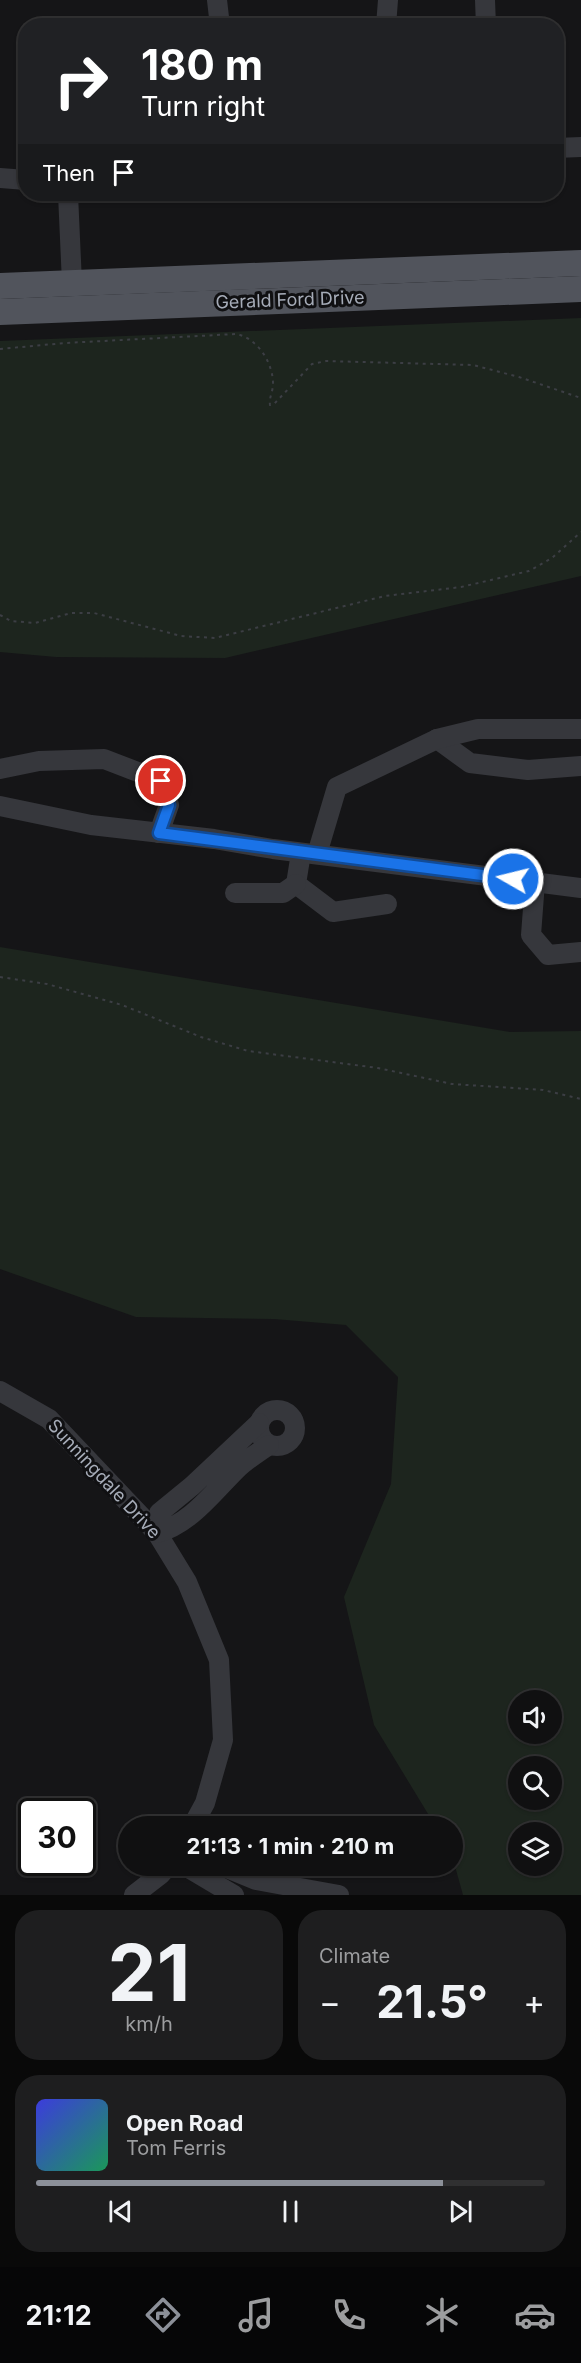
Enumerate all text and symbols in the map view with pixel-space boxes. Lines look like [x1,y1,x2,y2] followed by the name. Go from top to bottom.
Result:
[141,39,263,90] text: 180 m
[42,42,120,120] icon: right
[141,90,265,123] text: Turn right
[107,156,140,189] icon: arrive
[42,160,95,186] text: Then
[215,286,365,313] street label: Gerald Ford Drive
[135,755,186,806] pin
[144,764,177,797] icon: arrive
[481,847,545,911] position arrow
[44,1415,165,1543] street label: Sunningdale Drive
[508,1690,562,1876] map controls
[508,1690,562,1744] button: sound
[508,1756,562,1810] button: search
[18,1798,96,1876] speed limit sign: 30
[508,1822,562,1876] button: layers
[187,1833,394,1859] text: 21:13 · 1 min · 210 m
[108,1925,190,2020] text: 21
[319,1944,390,1968] text: Climate
[376,1974,488,2029] text: 21.5°
[319,1982,341,2022] text: −
[523,1982,545,2022] text: +
[125,2012,173,2036] text: km/h
[126,2110,243,2136] text: Open Road
[126,2136,226,2160] text: Tom Ferris
[104,2195,137,2228] icon: previous
[274,2195,307,2228] icon: pause
[444,2195,477,2228] icon: next
[142,2294,184,2336] icon: directions
[235,2294,277,2336] icon: music
[328,2294,370,2336] icon: phone
[421,2294,463,2336] icon: climate
[514,2294,556,2336] icon: car
[25,2299,92,2332] text: 21:12

